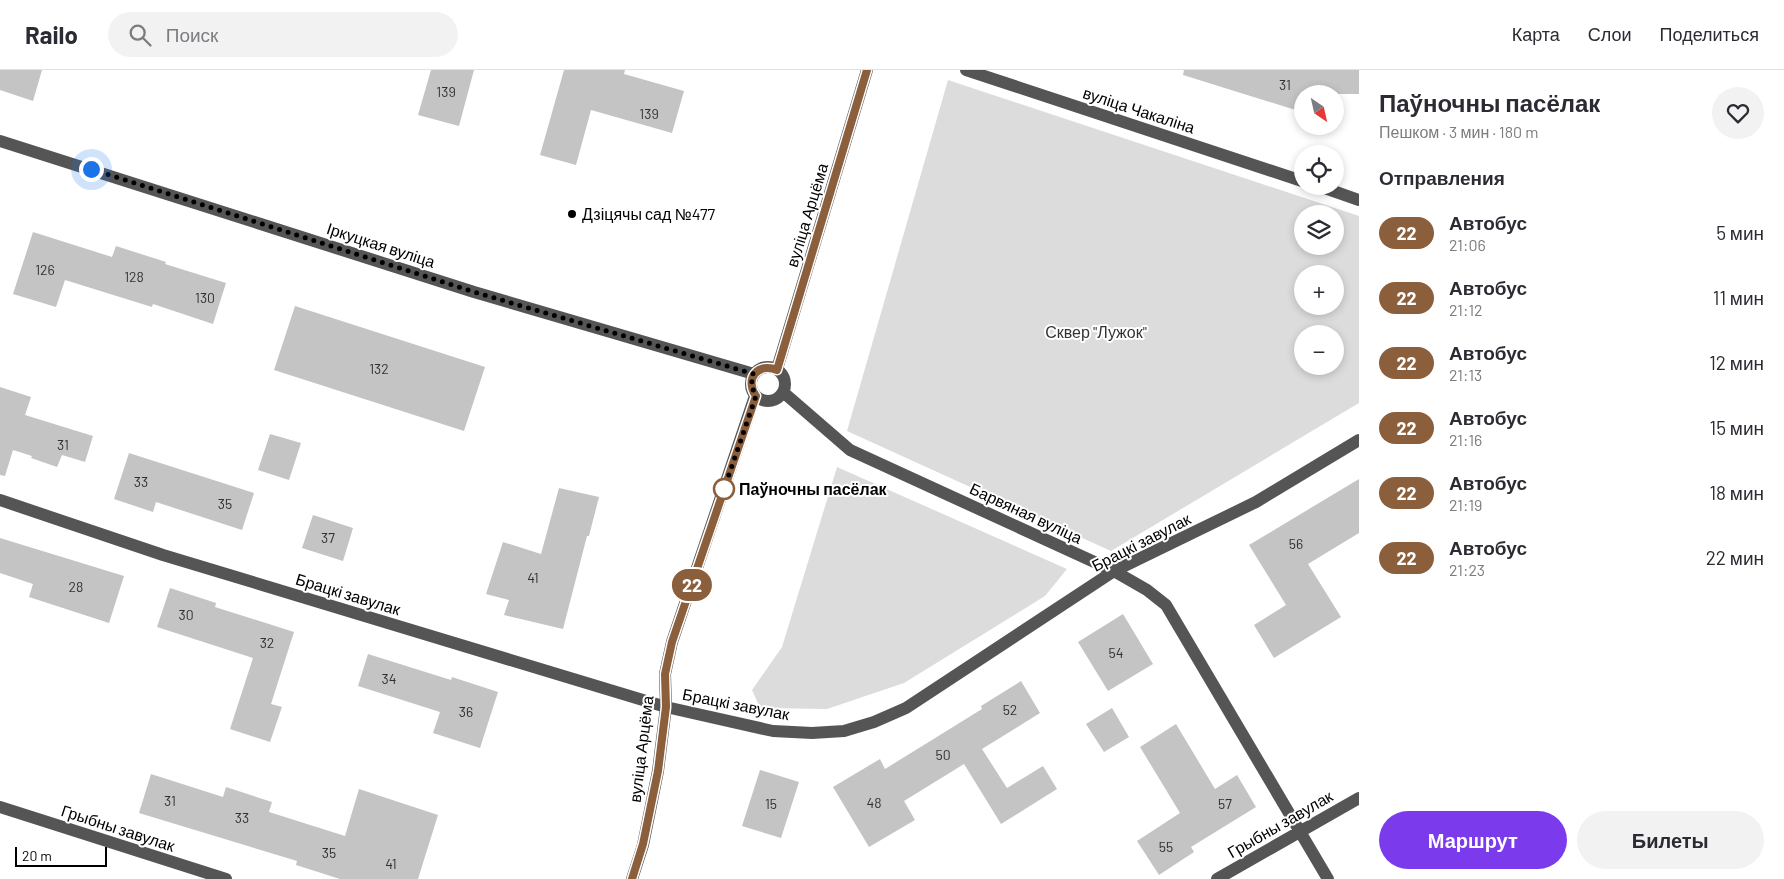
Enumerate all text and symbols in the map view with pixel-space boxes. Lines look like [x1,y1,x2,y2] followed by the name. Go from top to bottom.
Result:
[108,12,458,57] search box
[25,20,78,49] text: Railo
[126,21,154,49] icon: search
[166,23,218,46] text: Поиск
[1512,23,1560,45] text: Карта
[1588,23,1632,45] text: Слои
[1660,23,1759,45] text: Поделиться
[1279,76,1291,93] house number: 31
[436,83,456,100] house number: 139
[1081,83,1198,137] street label: вуліца Чакаліна
[1294,85,1344,135] north arrow
[1294,85,1344,375] map controls
[1712,87,1764,139] button: heart
[1379,88,1600,117] text: Паўночны пасёлак
[639,105,659,122] house number: 139
[1379,122,1538,141] text: Пешком · 3 мин · 180 m
[1294,145,1344,195] button: locate
[79,157,104,182] your location
[782,161,831,269] street label: вуліца Арцёма
[1379,166,1505,189] text: Отправления
[582,204,716,223] place label: Дзіцячы сад №477
[1294,205,1344,255] button: layers
[566,208,578,220] marker: Дзіцячы сад №477
[1449,211,1527,234] text: Автобус
[325,218,438,271] street label: Іркуцкая вуліца
[1716,221,1764,244] text: 5 мин
[1396,222,1417,244] text: 22
[1449,235,1486,254] text: 21:06
[35,261,55,278] house number: 126
[1294,265,1344,315] button: +
[124,268,144,285] house number: 128
[1449,276,1527,299] text: Автобус
[1713,286,1764,309] text: 11 мин
[1396,287,1417,309] text: 22
[195,289,215,306] house number: 130
[1449,300,1483,319] text: 21:12
[1045,322,1147,341] park label: Сквер "Лужок"
[1294,325,1344,375] button: −
[1449,341,1527,364] text: Автобус
[1709,351,1764,374] text: 12 мин
[1396,352,1417,374] text: 22
[369,360,389,377] house number: 132
[1449,365,1482,384] text: 21:13
[1449,406,1527,429] text: Автобус
[1710,416,1764,439] text: 15 мин
[1396,417,1417,439] text: 22
[1449,430,1482,449] text: 21:16
[57,436,69,453] house number: 31
[1449,471,1527,494] text: Автобус
[134,473,148,490] house number: 33
[713,478,735,500] marker: Паўночны пасёлак
[967,478,1085,547] street label: Барвяная вуліца
[739,479,888,498] place label: Паўночны пасёлак
[1709,481,1764,504] text: 18 мин
[1396,482,1417,504] text: 22
[218,495,232,512] house number: 35
[1449,495,1482,514] text: 21:19
[1088,508,1194,575] street label: Брацкі завулак
[321,529,335,546] house number: 37
[1289,535,1303,552] house number: 56
[1449,536,1527,559] text: Автобус
[1706,546,1764,569] text: 22 мин
[1396,547,1417,569] text: 22
[1449,560,1485,579] text: 21:23
[293,569,404,619] street label: Брацкі завулак
[527,569,539,586] house number: 41
[670,569,714,601] line badge: 22
[682,574,702,596] text: 22
[69,578,83,595] house number: 28
[178,606,194,623] house number: 30
[260,634,274,651] house number: 32
[1109,644,1123,661] house number: 54
[382,670,396,687] house number: 34
[681,684,792,723] street label: Брацкі завулак
[625,694,656,803] street label: вуліца Арцёма
[1003,701,1017,718] house number: 52
[459,703,473,720] house number: 36
[935,746,951,763] house number: 50
[1224,785,1337,861] street label: Грыбны завулак
[164,792,176,809] house number: 31
[866,794,882,811] house number: 48
[765,795,777,812] house number: 15
[1218,795,1232,812] house number: 57
[59,800,178,855] street label: Грыбны завулак
[235,809,249,826] house number: 33
[1379,811,1567,869] button: Маршрут
[1577,811,1764,869] button: Билеты
[1159,838,1173,855] house number: 55
[15,844,108,867] scale bar
[322,844,336,861] house number: 35
[22,847,52,864] text: 20 m
[385,855,397,872] house number: 41

